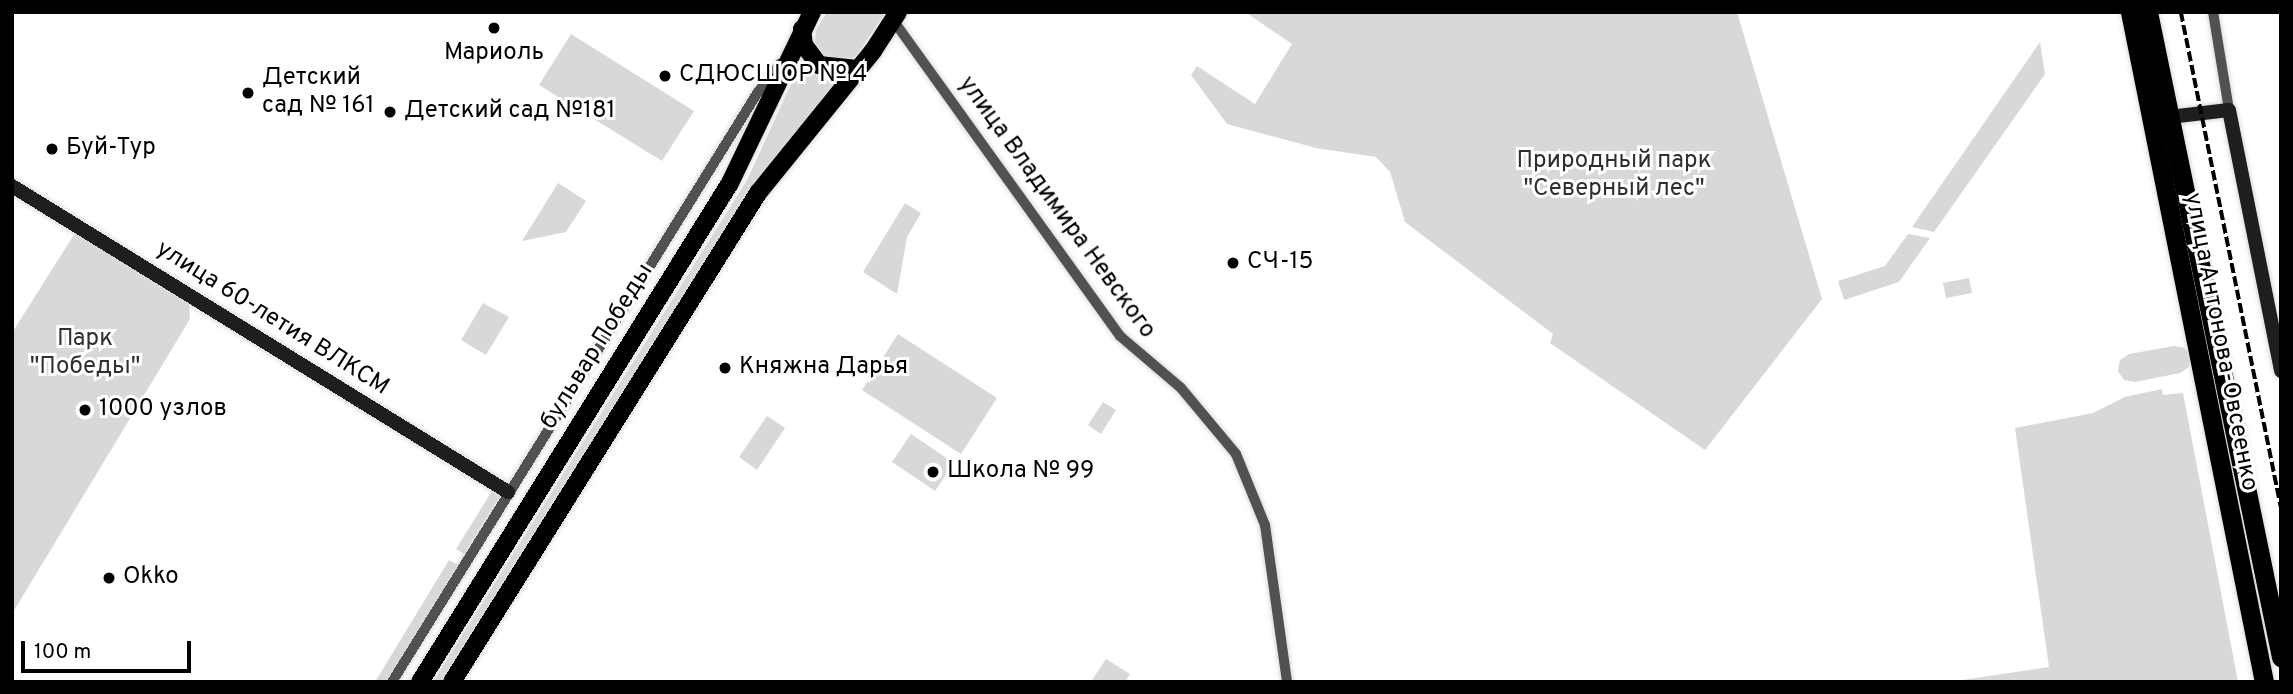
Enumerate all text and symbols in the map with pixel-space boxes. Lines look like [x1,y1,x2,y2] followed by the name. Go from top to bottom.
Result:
[486,20,502,36] marker: Мариоль
[444,40,544,68] place label: Мариоль
[679,62,867,90] place label: СДЮСШОР № 4
[262,65,374,121] place label: Детский сад № 161
[657,68,673,84] marker: СДЮСШОР № 4
[951,71,1161,345] street label: улица Владимира Невского
[240,85,256,101] marker: Детский сад № 161
[404,98,616,126] place label: Детский сад №181
[382,104,398,120] marker: Детский сад №181
[66,135,156,163] place label: Буй-Тур
[44,141,60,157] marker: Буй-Тур
[1517,148,1711,204] park label: Природный парк "Северный лес"
[2177,190,2263,494] street label: улица Антонова-Овсеенко
[150,235,394,403] street label: улица 60-летия ВЛКСМ
[1247,249,1313,277] place label: СЧ-15
[1225,255,1241,271] marker: СЧ-15
[535,259,661,435] street label: бульвар Победы
[30,326,140,382] park label: Парк "Победы"
[739,354,908,382] place label: Княжна Дарья
[717,360,733,376] marker: Княжна Дарья
[99,396,227,424] place label: 1000 узлов
[77,402,93,418] marker: 1000 узлов
[947,458,1094,486] place label: Школа № 99
[925,464,941,480] marker: Школа № 99
[123,564,179,592] place label: Okko
[101,570,117,586] marker: Okko
[24,628,194,672] scale bar
[34,639,91,666] text: 100 m

